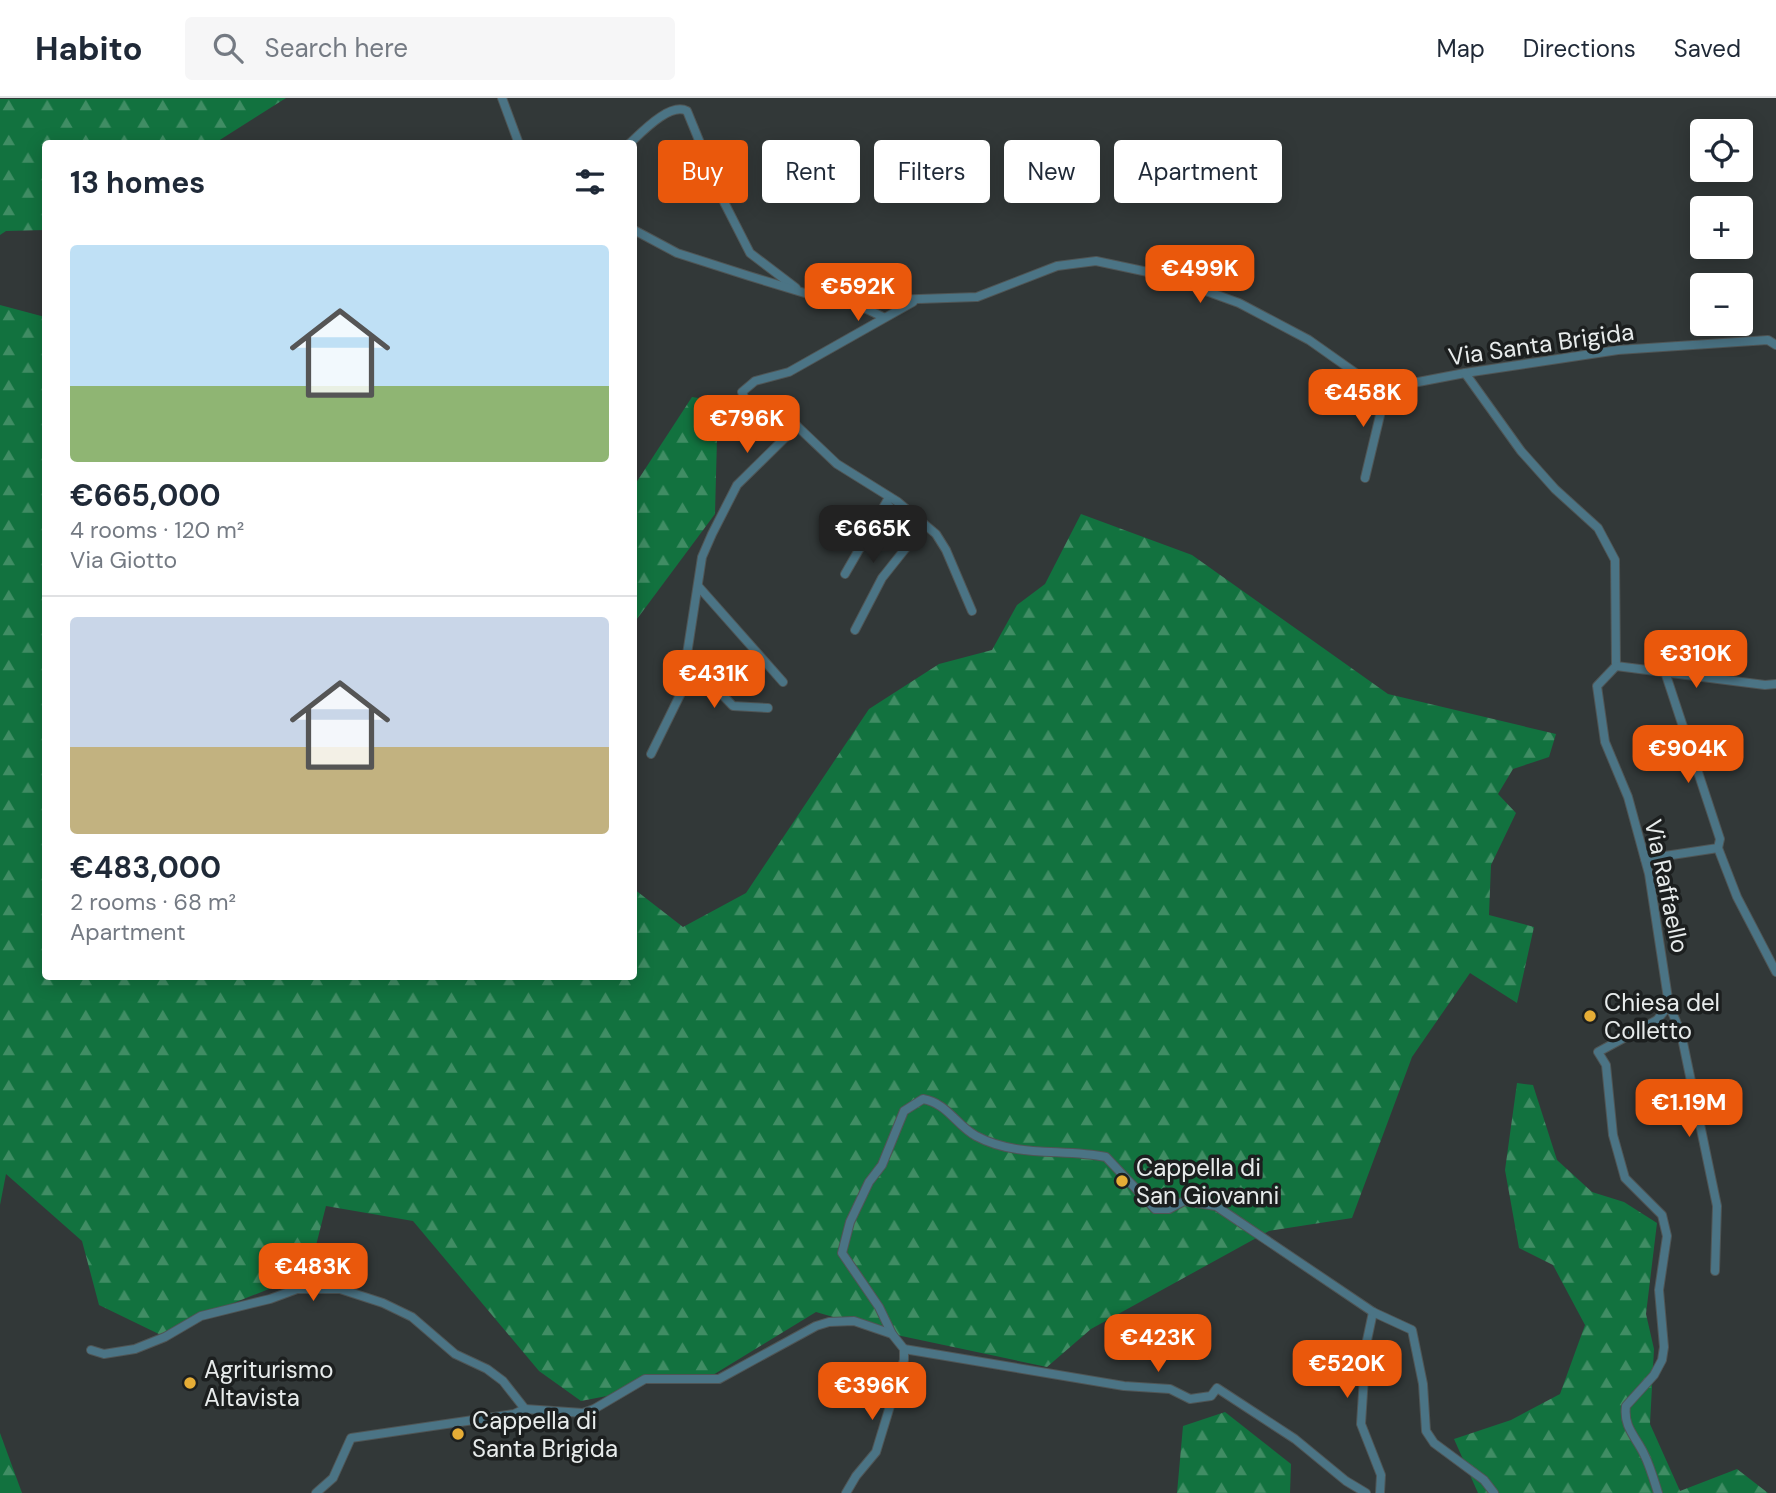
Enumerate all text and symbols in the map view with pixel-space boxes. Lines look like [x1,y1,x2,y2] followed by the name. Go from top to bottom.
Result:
[185,17,675,80] search box
[35,27,143,70] text: Habito
[209,29,247,67] icon: search
[265,31,408,65] text: Search here
[1437,33,1485,64] text: Map
[1523,33,1636,64] text: Directions
[1674,33,1741,64] text: Saved
[1690,119,1753,336] map controls
[1690,119,1753,182] button: locate
[658,140,748,203] chip: Buy
[762,140,860,203] chip: Rent
[874,140,990,203] chip: Filters
[1004,140,1100,203] chip: New
[1114,140,1282,203] chip: Apartment
[70,163,205,202] text: 13 homes
[571,163,609,201] icon: filters
[1690,196,1753,259] button: +
[1151,246,1249,305] pin: €499K
[1161,253,1239,283] text: €499K
[809,264,907,323] pin: €592K
[821,271,895,301] text: €592K
[1690,273,1753,336] button: −
[277,290,403,416] icon: home
[1446,316,1636,372] street label: Via Santa Brigida
[1314,370,1412,429] pin: €458K
[1324,377,1402,407] text: €458K
[698,396,796,455] pin: €796K
[710,403,784,433] text: €796K
[70,476,221,515] text: €665,000
[824,505,922,565] pin: €665K
[835,513,911,543] text: €665K
[70,515,244,545] text: 4 rooms · 120 m²
[70,545,177,575] text: Via Giotto
[1647,630,1745,690] pin: €310K
[1660,638,1732,668] text: €310K
[665,650,763,710] pin: €431K
[679,658,749,688] text: €431K
[277,662,403,788] icon: home
[1639,726,1737,785] pin: €904K
[1649,733,1727,763] text: €904K
[1638,816,1696,956] street label: Via Raffaello
[70,848,221,887] text: €483,000
[70,887,236,917] text: 2 rooms · 68 m²
[70,917,185,947] text: Apartment
[1604,987,1720,1046] place label: Chiesa del Colletto
[1582,1008,1598,1024] marker: Chiesa del Colletto
[1632,1080,1746,1139] pin: €1.19M
[1652,1087,1726,1117] text: €1.19M
[1136,1152,1279,1211] place label: Cappella di San Giovanni
[1114,1173,1130,1189] marker: Cappella di San Giovanni
[264,1244,362,1303] pin: €483K
[275,1251,351,1281] text: €483K
[1109,1314,1207,1374] pin: €423K
[1120,1322,1196,1352] text: €423K
[1298,1340,1396,1400] pin: €520K
[1309,1348,1385,1378] text: €520K
[204,1354,333,1413] place label: Agriturismo Altavista
[823,1362,921,1422] pin: €396K
[834,1370,910,1400] text: €396K
[182,1375,198,1391] marker: Agriturismo Altavista
[472,1405,618,1464] place label: Cappella di Santa Brigida
[450,1426,466,1442] marker: Cappella di Santa Brigida

